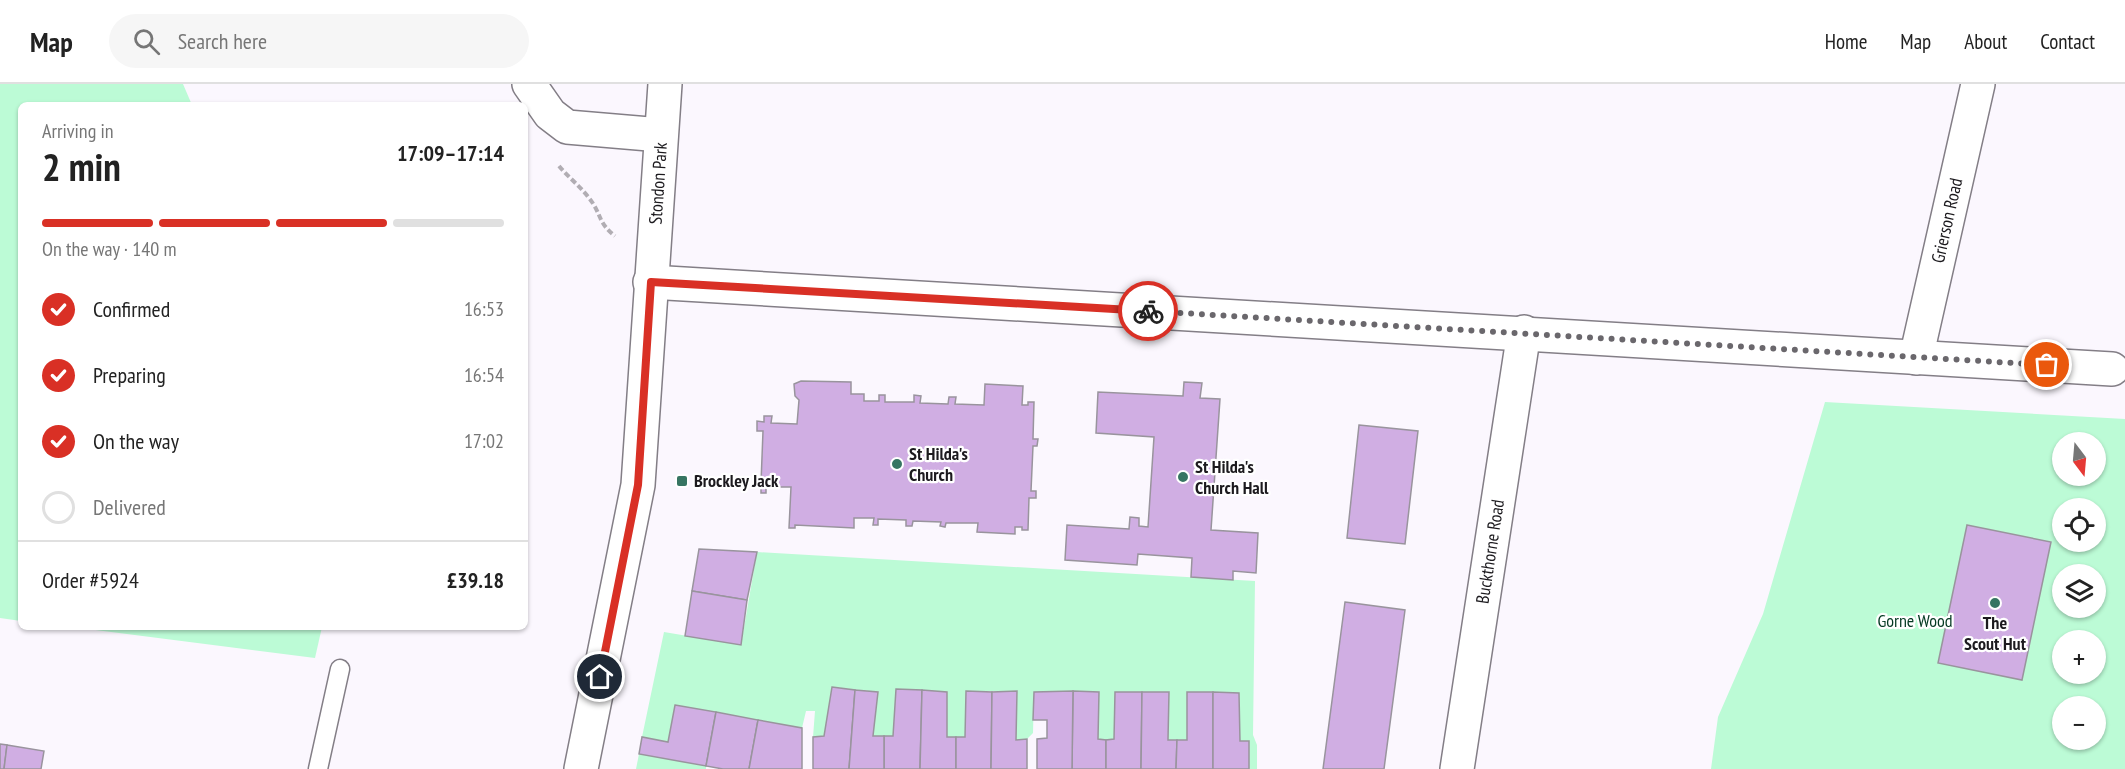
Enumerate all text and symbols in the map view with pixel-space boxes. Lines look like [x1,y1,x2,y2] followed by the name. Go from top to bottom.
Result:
[109,14,529,68] search box
[30,23,73,60] text: Map
[130,25,163,58] icon: search
[178,27,267,55] text: Search here
[1825,28,1867,55] text: Home
[1900,28,1931,55] text: Map
[1964,28,2007,55] text: About
[2040,28,2095,55] text: Contact
[42,118,114,144] text: Arriving in
[397,139,504,167] text: 17:09–17:14
[42,141,121,192] text: 2 min
[644,141,672,225] street label: Stondon Park
[1926,176,1967,265] street label: Grierson Road
[42,236,177,262] text: On the way · 140 m
[1118,281,1178,341] courier
[42,293,75,326] icon: check
[93,295,170,323] text: Confirmed
[1132,295,1165,328] icon: bike
[464,296,504,322] text: 16:53
[2021,339,2072,390] pin
[2030,348,2063,381] icon: bag
[42,359,75,392] icon: check
[93,361,166,389] text: Preparing
[464,362,504,388] text: 16:54
[42,425,75,458] icon: check
[93,427,179,455] text: On the way
[464,428,504,454] text: 17:02
[2052,432,2106,486] north arrow
[2052,432,2106,750] map controls
[909,442,968,486] place label: St Hilda's Church
[1195,455,1269,499] place label: St Hilda's Church Hall
[890,457,904,471] marker: St Hilda's Church
[694,469,779,492] place label: Brockley Jack
[1176,470,1190,484] marker: St Hilda's Church Hall
[675,474,689,488] marker: Brockley Jack
[93,493,166,521] text: Delivered
[1471,498,1509,605] street label: Buckthorne Road
[2052,498,2106,552] button: locate
[2052,564,2106,618] button: layers
[42,566,139,594] text: Order #5924
[447,566,504,594] text: £39.18
[1988,596,2002,610] marker: The Scout Hut
[1877,609,1953,632] park label: Gorne Wood
[1964,611,2027,655] place label: The Scout Hut
[2052,630,2106,684] button: +
[574,651,625,702] pin
[583,660,616,693] icon: home
[2052,696,2106,750] button: −

